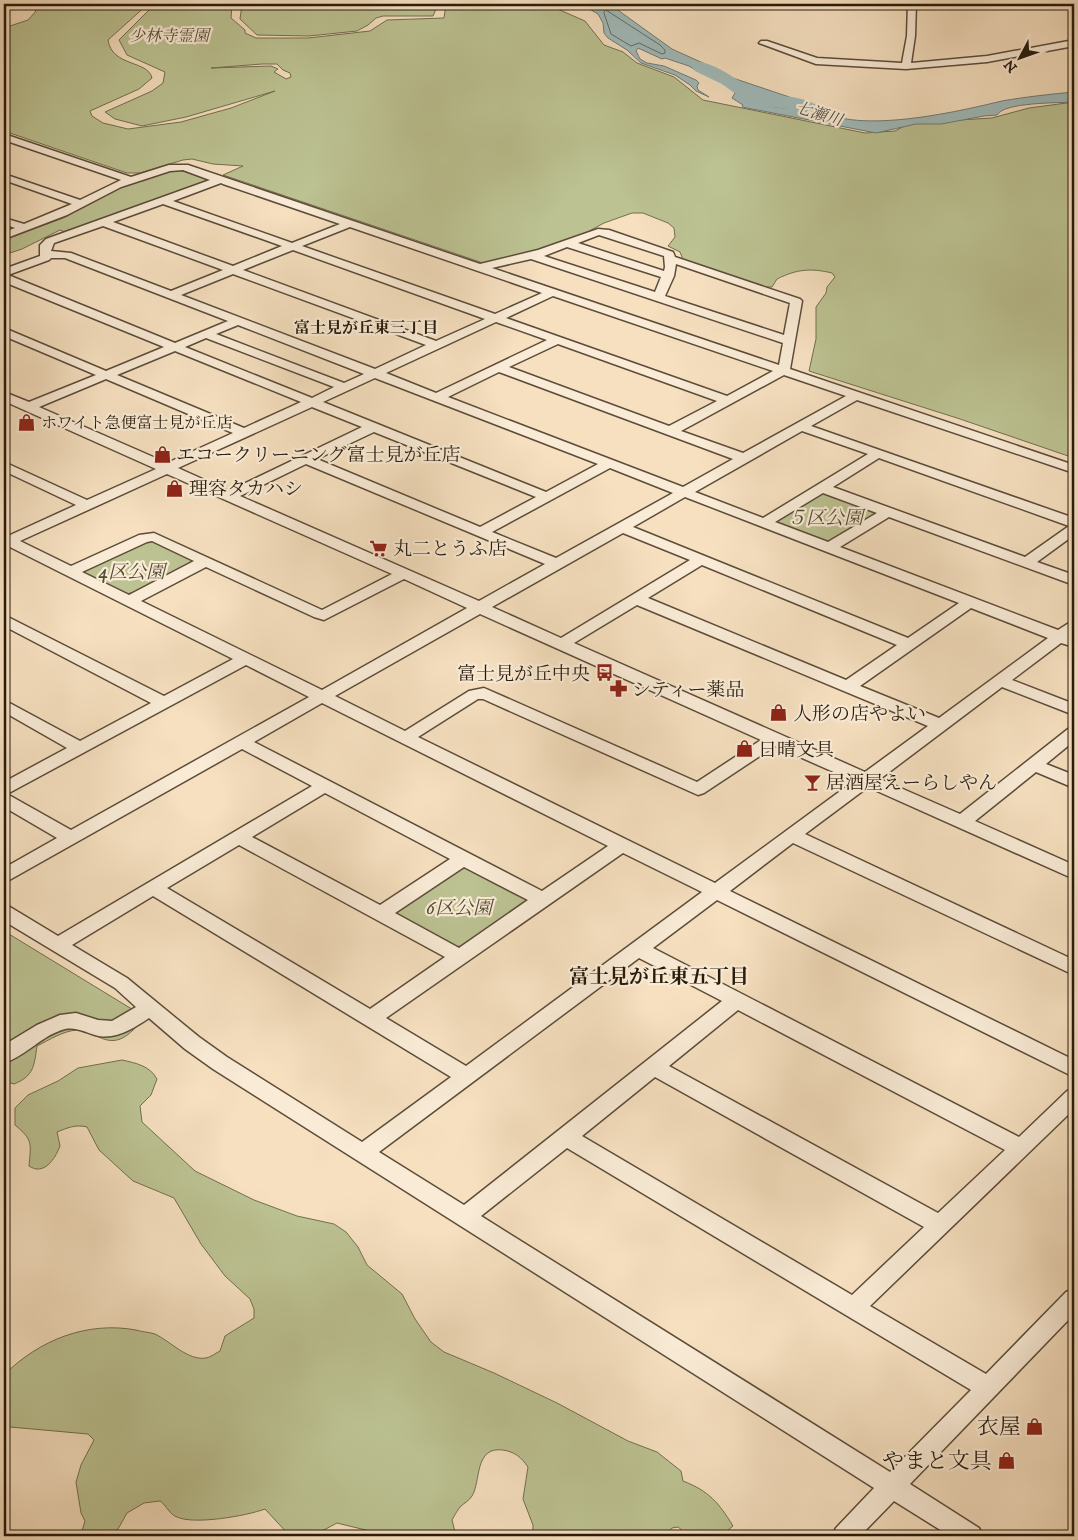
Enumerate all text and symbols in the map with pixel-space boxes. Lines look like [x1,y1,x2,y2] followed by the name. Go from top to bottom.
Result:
[129,26,212,46] park label: 少林寺霊園
[996,32,1046,82] north arrow
[1000,55,1022,76] text: N
[793,97,846,131] water label: 七瀬川
[294,318,438,338] district label: 富士見が丘東三丁目
[17,412,37,432] shop icon: ホワイト急便富士見が丘店
[41,413,233,433] place label: ホワイト急便富士見が丘店
[152,444,172,464] shop icon: エコークリーニング富士見が丘店
[176,444,461,467] place label: エコークリーニング富士見が丘店
[165,478,185,498] shop icon: 理容タカハシ
[189,478,303,501] place label: 理容タカハシ
[787,507,866,530] park label: ５区公園
[369,538,389,558] supermarket icon: 丸二とうふ店
[393,538,507,561] place label: 丸二とうふ店
[98,561,168,584] park label: 4区公園
[457,663,590,686] place label: 富士見が丘中央
[594,663,614,683] bus stop icon: 富士見が丘中央
[608,679,628,699] pharmacy icon: シティー薬品
[632,679,744,702] place label: シティー薬品
[769,703,789,723] shop icon: 人形の店やよい
[793,703,926,726] place label: 人形の店やよい
[734,739,754,759] shop icon: 日晴文具
[758,739,834,762] place label: 日晴文具
[802,772,822,792] bar icon: 居酒屋えーらしやん
[826,772,997,795] place label: 居酒屋えーらしやん
[426,897,495,920] park label: 6区公園
[569,965,749,990] district label: 富士見が丘東五丁目
[977,1414,1021,1441] place label: 衣屋
[1025,1416,1045,1436] shop icon: 衣屋
[882,1448,992,1475] place label: やまと文具
[996,1450,1016,1470] shop icon: やまと文具

